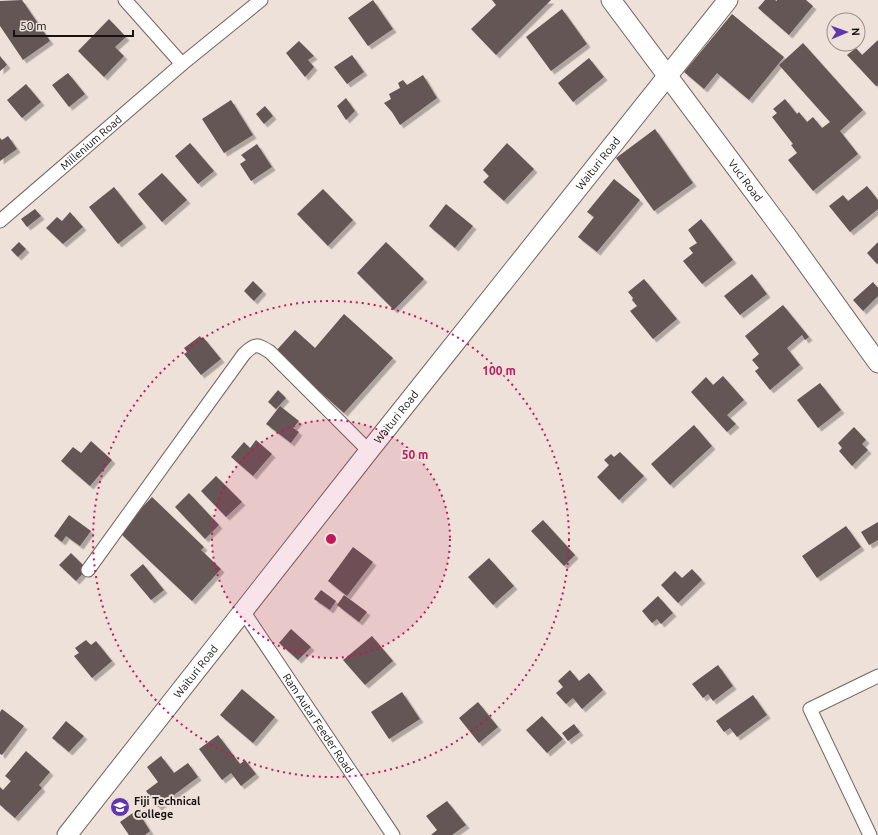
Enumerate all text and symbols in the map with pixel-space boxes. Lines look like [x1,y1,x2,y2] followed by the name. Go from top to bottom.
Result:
[14,12,133,38] scale bar
[826,12,866,52] north arrow
[20,19,47,32] text: 50 m
[850,27,862,36] text: N
[58,113,124,172] street label: Millenium Road
[573,135,622,192] street label: Waituri Road
[726,157,765,204] street label: Vuci Road
[482,364,516,377] text: 100 m
[372,388,421,446] street label: Waituri Road
[402,448,428,461] text: 50 m
[324,532,338,546] centre of rings
[171,643,220,700] street label: Waituri Road
[281,671,356,775] street label: Ram Autar Feeder Road
[134,795,201,820] place label: Fiji Technical College
[109,796,131,818] school or university icon: Fiji Technical College

